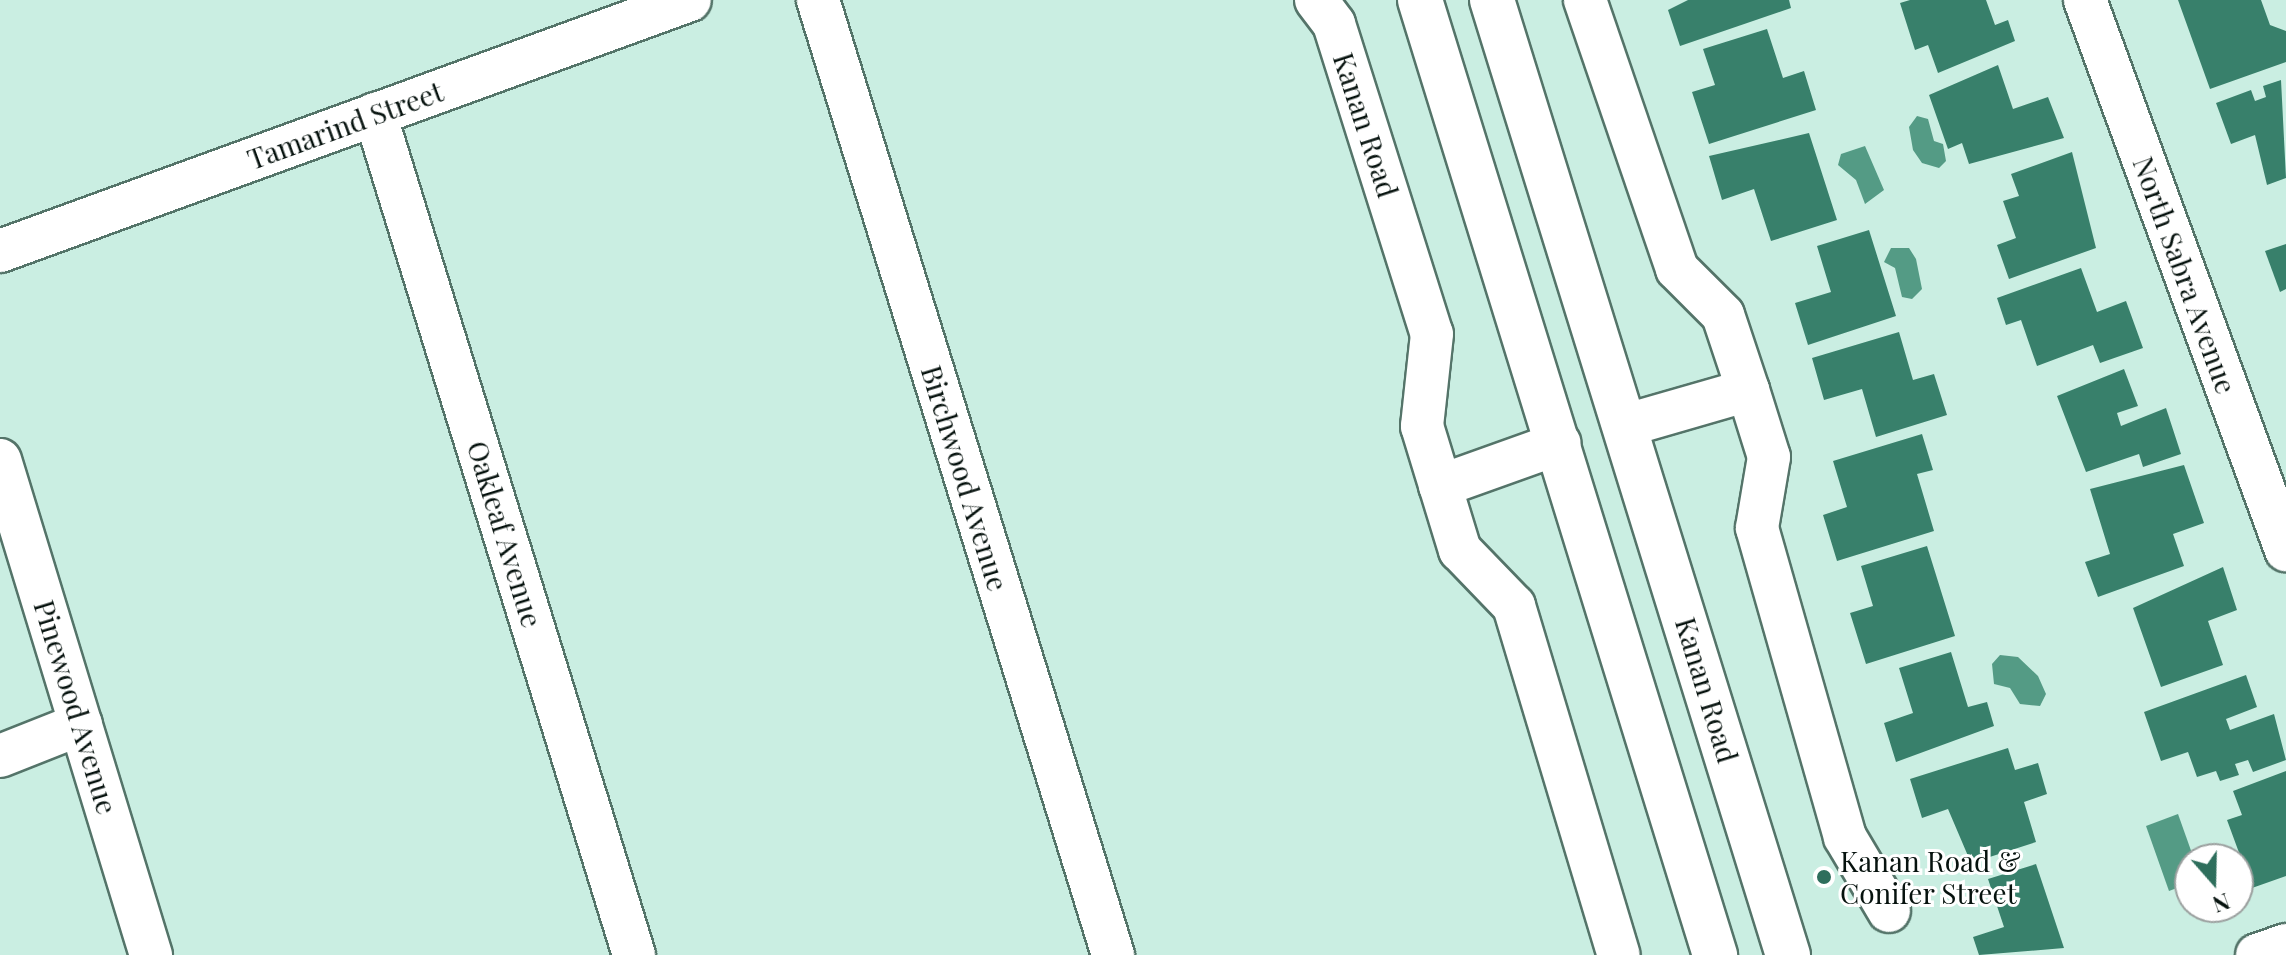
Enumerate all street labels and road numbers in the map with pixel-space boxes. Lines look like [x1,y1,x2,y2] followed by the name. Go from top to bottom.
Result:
[1327,48,1405,202] street label: Kanan Road
[243,74,447,176] street label: Tamarind Street
[2126,151,2244,399] street label: North Sabra Avenue
[915,361,1015,595] street label: Birchwood Avenue
[461,436,549,632] street label: Oakleaf Avenue
[27,595,125,819] street label: Pinewood Avenue
[1669,613,1745,767] street label: Kanan Road

